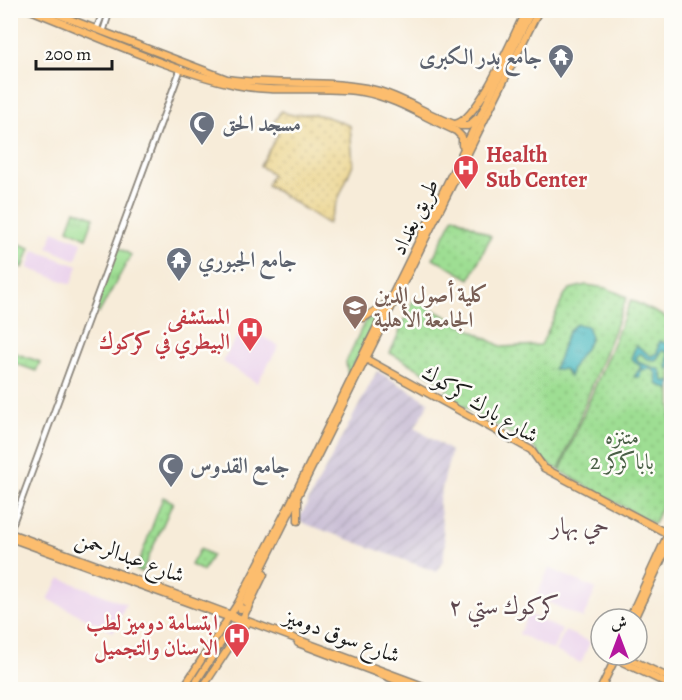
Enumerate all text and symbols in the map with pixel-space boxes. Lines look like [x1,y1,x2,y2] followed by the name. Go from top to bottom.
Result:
[36,33,112,71] scale bar
[45,42,91,66] text: 200 m
[419,42,542,77] place label: جامع بدر الكبرى
[546,42,576,80] temple icon: جامع بدر الكبرى
[187,109,217,147] mosque icon: مسجد الحق
[222,109,301,139] place label: مسجد الحق
[486,140,587,195] place label: Health Sub Center
[451,153,481,191] hospital icon: Health Sub Center
[384,174,446,260] street label: طريق بغداد
[164,245,194,283] temple icon: جامع الجبوري
[198,245,297,280] place label: جامع الجبوري
[374,279,488,335] place label: كلية أصول الدين الجامعة الأهلية
[340,293,370,331] school or university icon: كلية أصول الدين الجامعة الأهلية
[99,302,230,360] place label: المستشفى البيطري في كركوك
[235,315,265,353] hospital icon: المستشفى البيطري في كركوك
[414,357,544,453] street label: شارع بارك كركوك
[590,422,654,477] park label: متنزه باباكركر 2
[156,451,186,489] mosque icon: جامع القدوس
[190,451,290,486] place label: جامع القدوس
[549,510,609,545] district label: حي بهار
[70,523,189,593] street label: شارع عبدالرحمن
[448,590,560,628] district label: كركوك ستي ٢
[277,600,404,674] street label: شارع سوق دوميز
[589,607,649,667] north arrow
[86,608,218,663] place label: ابتسامة دوميز لطب الاسنان والتجميل
[611,612,627,634] text: ش
[222,621,252,659] hospital icon: ابتسامة دوميز لطب الاسنان والتجميل

